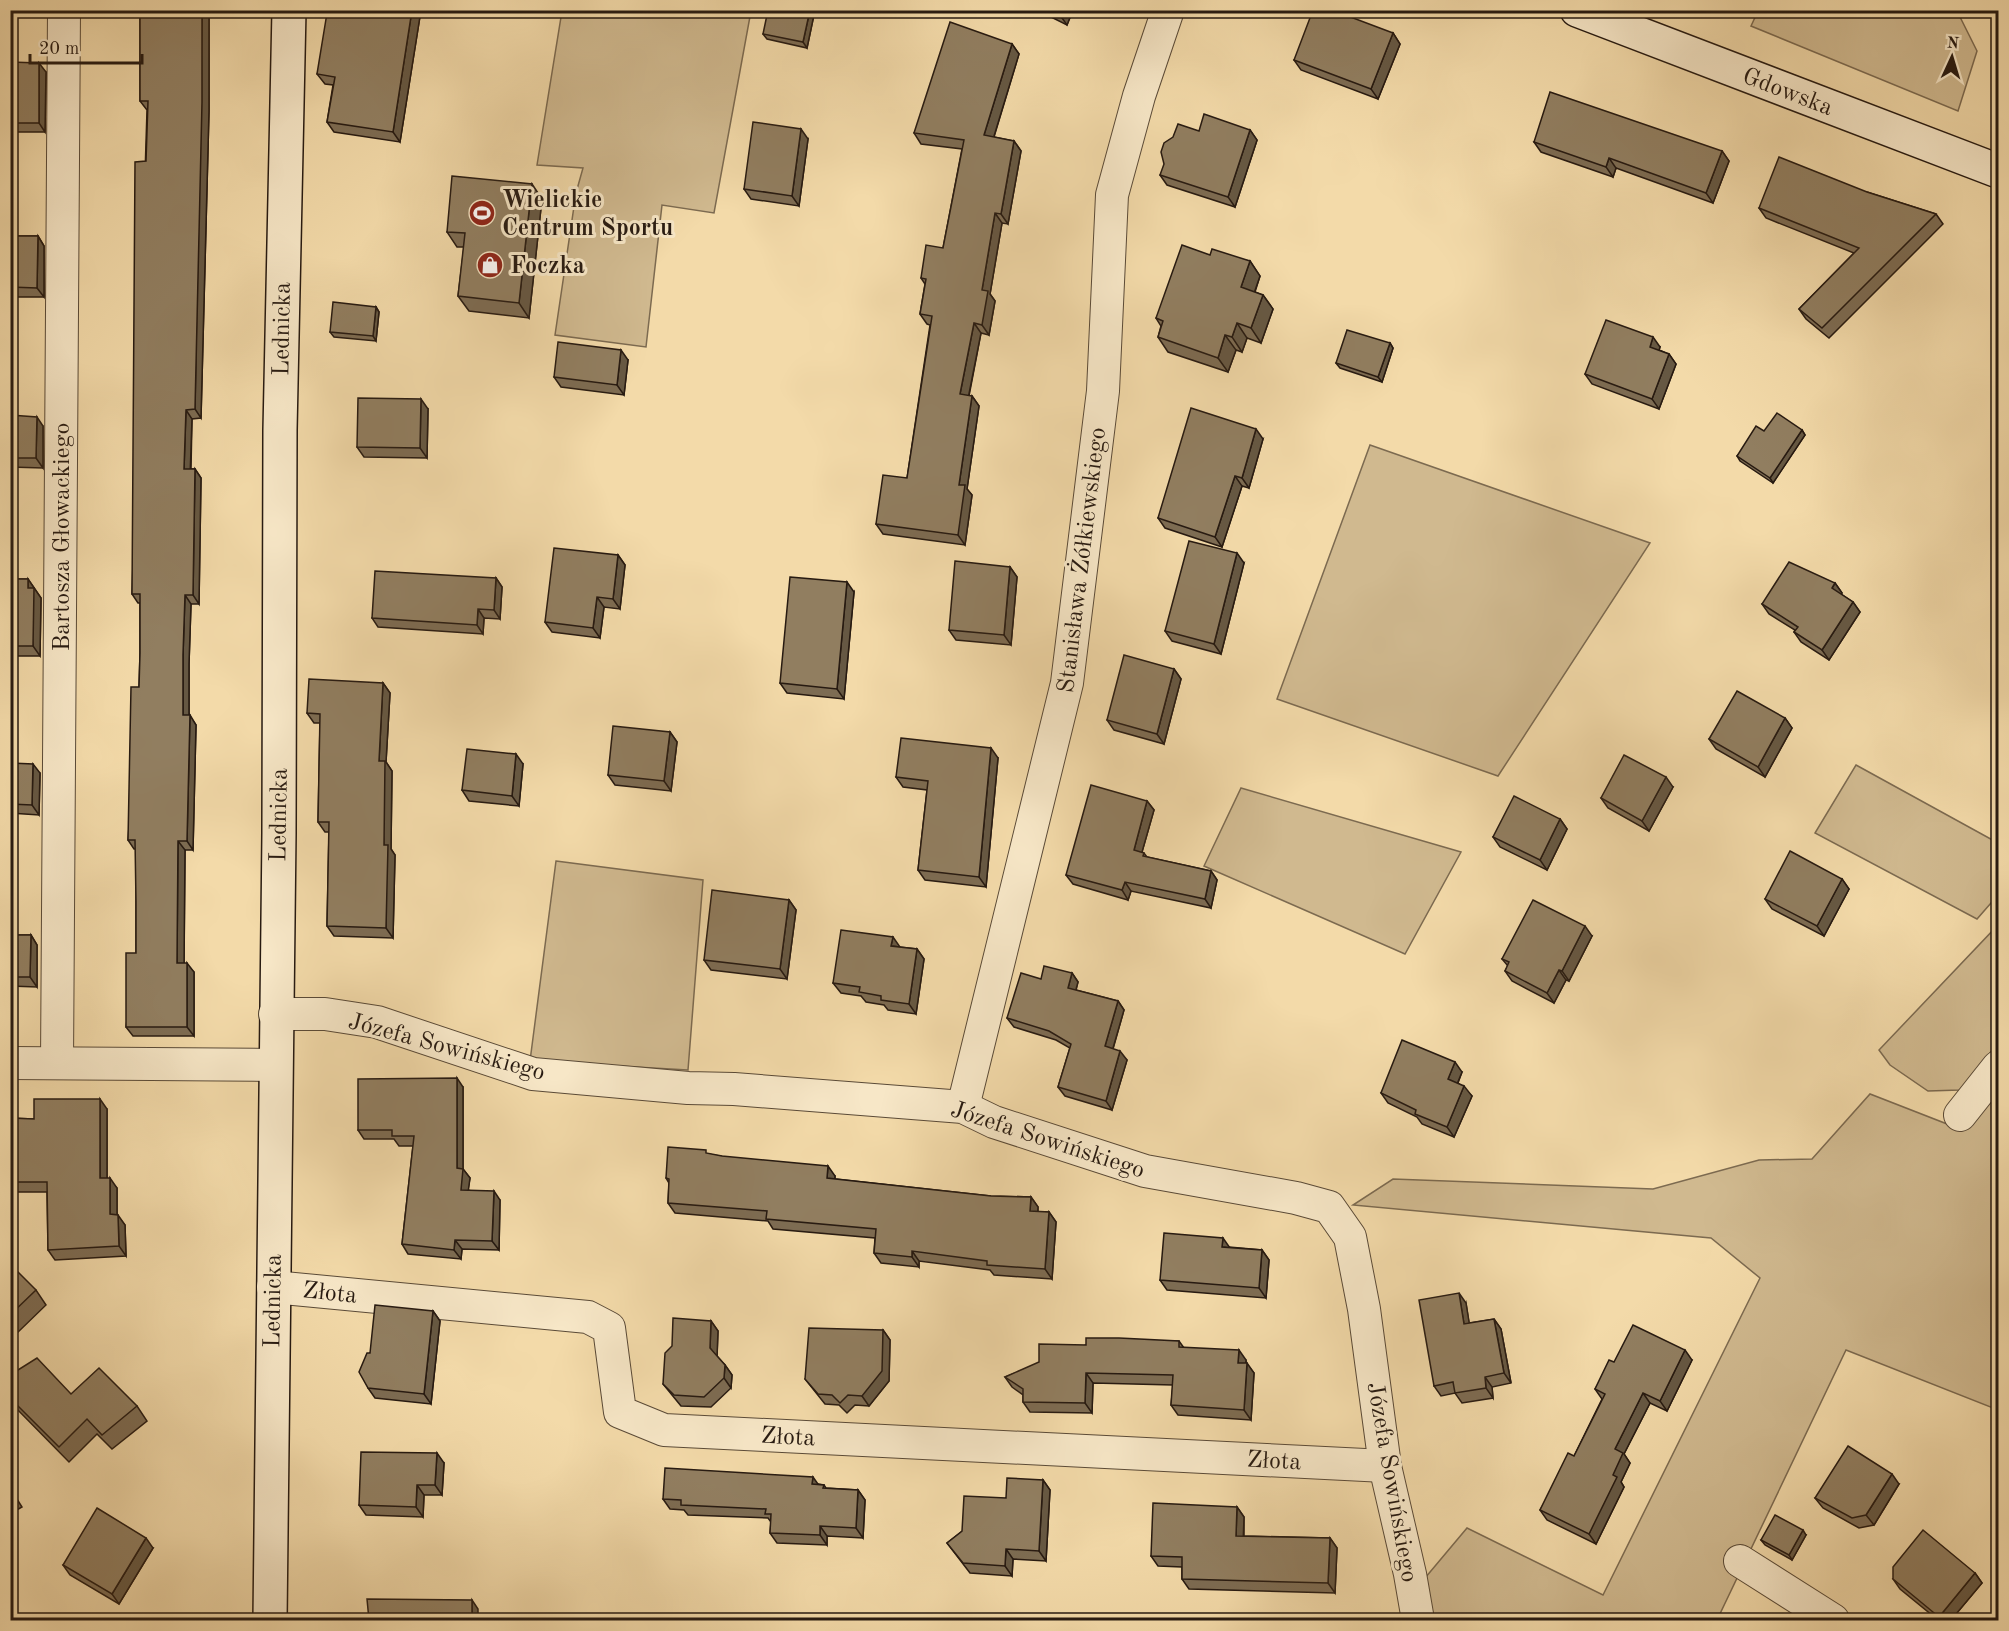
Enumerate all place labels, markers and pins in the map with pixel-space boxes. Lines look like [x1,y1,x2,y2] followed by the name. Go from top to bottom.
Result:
[502,189,673,241] place label: Wielickie Centrum Sportu
[467,198,497,228] sports icon: Wielickie Centrum Sportu
[475,250,505,280] shop icon: Foczka
[510,255,585,279] place label: Foczka

